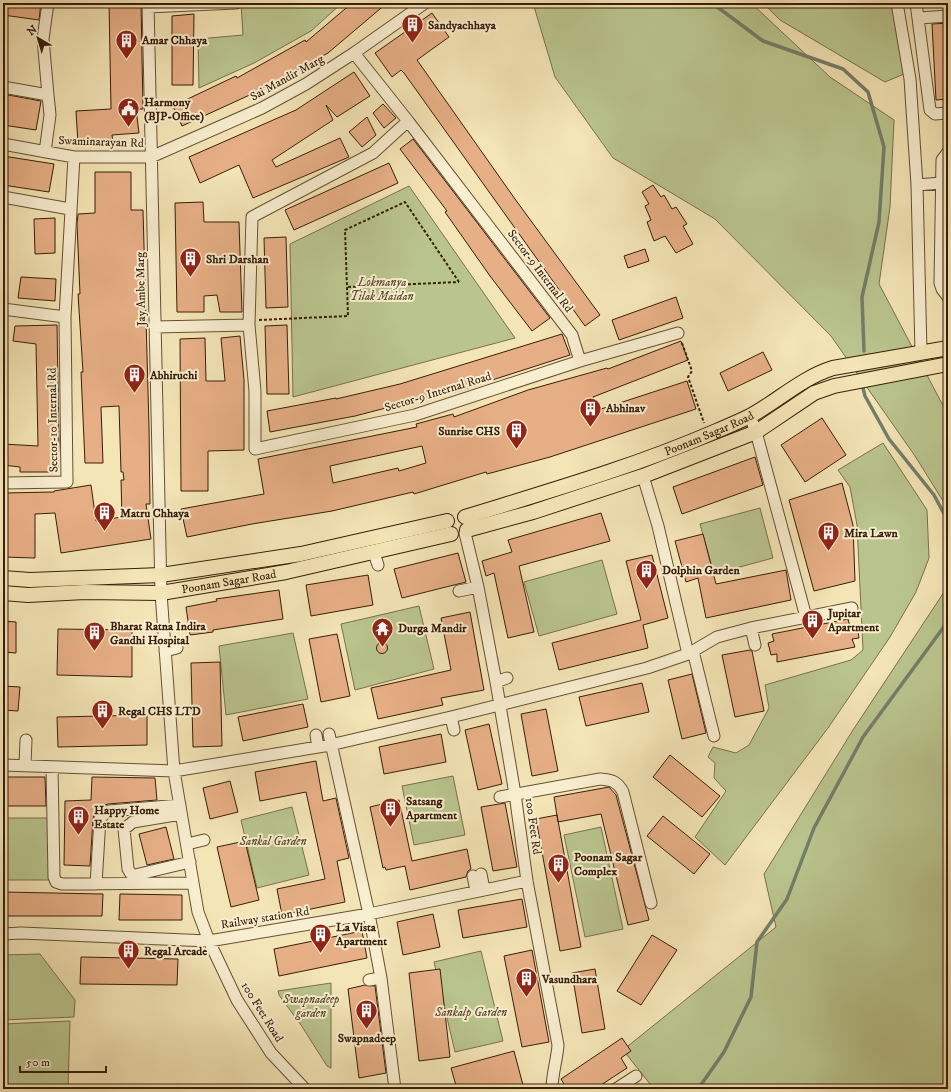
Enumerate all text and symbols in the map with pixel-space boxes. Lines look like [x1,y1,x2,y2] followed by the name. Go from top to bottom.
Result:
[399,12,425,45] building icon: Sandyachhaya
[18,18,58,58] north arrow
[428,18,497,33] place label: Sandyachhaya
[25,23,40,39] text: N
[113,27,139,60] building icon: Amar Chhaya
[141,33,208,48] place label: Amar Chhaya
[248,52,327,104] street label: Sai Mandir Marg
[144,95,204,124] place label: Harmony (BJP-Office)
[116,96,142,129] public building icon: Harmony (BJP-Office)
[58,133,144,151] street label: Swaminarayan Rd
[504,227,576,315] street label: Sector-9 Internal Rd
[178,246,204,279] building icon: Shri Darshan
[133,252,149,327] street label: Jay Ambe Marg
[206,252,270,267] place label: Shri Darshan
[350,275,414,304] park label: Lokmanya Tilak Maidan
[121,362,147,395] building icon: Abhiruchi
[45,368,61,472] street label: Sector-10 Internal Rd
[149,368,197,383] place label: Abhiruchi
[383,369,493,415] street label: Sector-9 Internal Road
[577,395,603,428] building icon: Abhinav
[605,401,646,416] place label: Abhinav
[662,408,756,459] street label: Poonam Sagar Road
[503,418,529,451] building icon: Sunrise CHS
[438,424,500,439] place label: Sunrise CHS
[91,500,117,533] building icon: Matru Chhaya
[120,506,190,521] place label: Matru Chhaya
[816,520,842,553] building icon: Mira Lawn
[844,526,899,541] place label: Mira Lawn
[634,557,660,590] building icon: Dolphin Garden
[662,563,740,578] place label: Dolphin Garden
[180,566,277,597] street label: Poonam Sagar Road
[826,606,879,635] place label: Jupitar Apartment
[800,607,826,640] building icon: Jupitar Apartment
[369,615,395,648] temple icon: Durga Mandir
[110,619,207,648] place label: Bharat Ratna Indira Gandhi Hospital
[82,620,108,653] building icon: Bharat Ratna Indira Gandhi Hospital
[398,621,467,636] place label: Durga Mandir
[89,698,115,731] building icon: Regal CHS LTD
[118,704,201,719] place label: Regal CHS LTD
[405,794,457,823] place label: Satsang Apartment
[377,795,403,828] building icon: Satsang Apartment
[522,797,544,855] street label: 100 Feet Rd
[94,803,159,832] place label: Happy Home Estate
[66,804,92,837] building icon: Happy Home Estate
[239,834,306,849] park label: Sankal Garden
[574,850,643,879] place label: Poonam Sagar Complex
[546,851,572,884] building icon: Poonam Sagar Complex
[220,904,310,932] street label: Railway station Rd
[335,920,387,949] place label: La Vista Apartment
[307,921,333,954] building icon: La Vista Apartment
[116,938,142,971] building icon: Regal Arcade
[144,944,207,959] place label: Regal Arcade
[514,966,540,999] building icon: Vasundhara
[541,972,598,987] place label: Vasundhara
[238,979,286,1045] street label: 100 Feet Road
[282,992,339,1021] park label: Swapnadeep garden
[354,998,380,1031] building icon: Swapnadeep
[434,1005,507,1020] park label: Sankalp Garden
[338,1031,396,1046] place label: Swapnadeep
[20,1048,106,1074] scale bar
[26,1055,50,1070] text: 50 m

